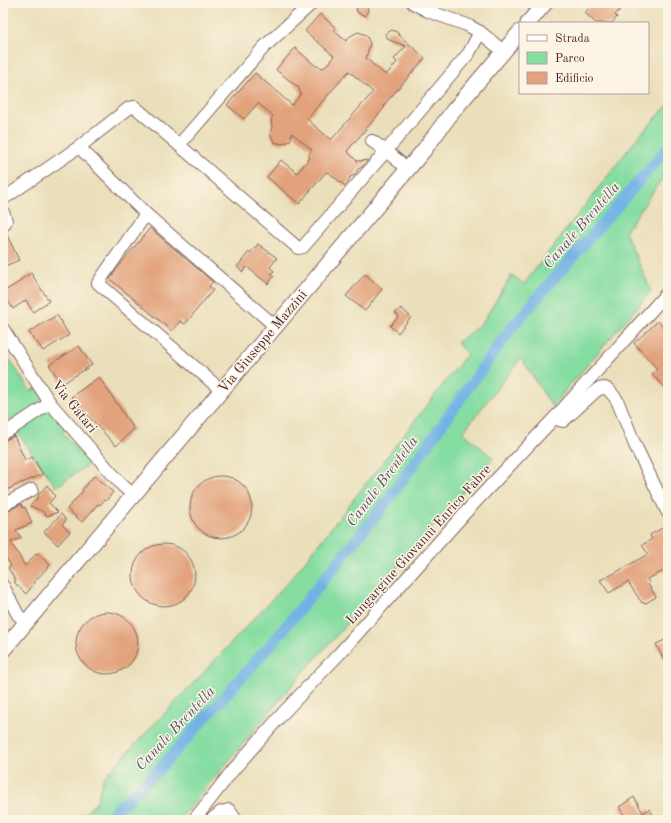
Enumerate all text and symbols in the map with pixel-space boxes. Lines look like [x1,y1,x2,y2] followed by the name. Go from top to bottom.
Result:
[519,22,649,94] legend
[555,33,590,45] text: Strada
[555,53,585,65] text: Parco
[555,73,594,85] text: Edificio
[541,180,623,272] water label: Canale Brentella
[216,287,310,396] street label: Via Giuseppe Mazzini
[49,378,100,436] street label: Via Gatari
[345,434,422,530] water label: Canale Brentella
[343,462,494,627] street label: Lungargine Giovanni Enrico Fabre
[134,684,219,774] water label: Canale Brentella

